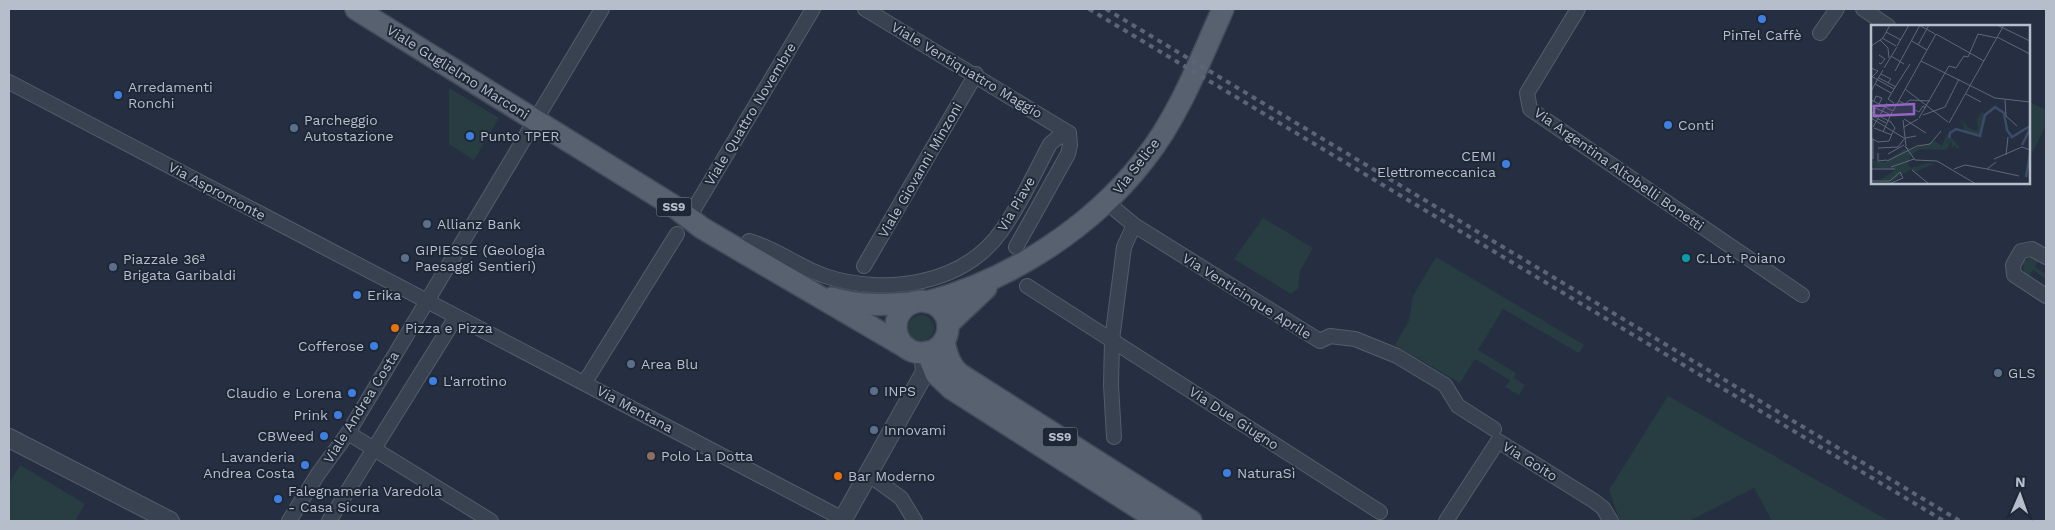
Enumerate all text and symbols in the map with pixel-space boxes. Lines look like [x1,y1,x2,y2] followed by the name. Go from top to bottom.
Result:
[1756,13,1768,25] marker: PinTel Caffè
[889,18,1045,122] street label: Viale Ventiquattro Maggio
[384,22,532,122] street label: Viale Guglielmo Marconi
[1871,25,2030,184] inset map
[1722,27,1802,43] place label: PinTel Caffè
[701,40,799,188] street label: Viale Quattro Novembre
[128,79,213,111] place label: Arredamenti Ronchi
[112,89,124,101] marker: Arredamenti Ronchi
[875,100,965,240] street label: Viale Giovanni Minzoni
[1531,104,1707,234] street label: Via Argentina Altobelli Bonetti
[304,112,394,144] place label: Parcheggio Autostazione
[1678,117,1714,133] place label: Conti
[1662,119,1674,131] marker: Conti
[288,122,300,134] marker: Parcheggio Autostazione
[480,128,560,144] place label: Punto TPER
[464,130,476,142] marker: Punto TPER
[1109,135,1163,197] street label: Via Selice
[1377,148,1496,180] place label: CEMI Elettromeccanica
[1500,158,1512,170] marker: CEMI Elettromeccanica
[166,159,268,223] street label: Via Aspromonte
[994,174,1038,234] street label: Via Piave
[656,198,692,216] road number: SS9
[437,216,521,232] place label: Allianz Bank
[421,218,433,230] marker: Allianz Bank
[415,242,545,274] place label: GIPIESSE (Geologia Paesaggi Sentieri)
[1180,250,1314,342] street label: Via Venticinque Aprile
[1696,250,1786,266] place label: C.Lot. Poiano
[123,251,236,283] place label: Piazzale 36ª Brigata Garibaldi
[399,252,411,264] marker: GIPIESSE (Geologia Paesaggi Sentieri)
[1680,252,1692,264] marker: C.Lot. Poiano
[107,261,119,273] marker: Piazzale 36ª Brigata Garibaldi
[367,287,401,303] place label: Erika
[351,289,363,301] marker: Erika
[405,320,493,336] place label: Pizza e Pizza
[389,322,401,334] marker: Pizza e Pizza
[298,338,364,354] place label: Cofferose
[368,340,380,352] marker: Cofferose
[320,348,402,466] street label: Viale Andrea Costa
[641,356,698,372] place label: Area Blu
[625,358,637,370] marker: Area Blu
[2008,365,2036,381] place label: GLS
[1992,367,2004,379] marker: GLS
[443,373,507,389] place label: L'arrotino
[427,375,439,387] marker: L'arrotino
[594,382,676,436] street label: Via Mentana
[884,383,916,399] place label: INPS
[1186,383,1282,453] street label: Via Due Giugno
[226,385,342,401] place label: Claudio e Lorena
[868,385,880,397] marker: INPS
[346,387,358,399] marker: Claudio e Lorena
[293,407,328,423] place label: Prink
[332,409,344,421] marker: Prink
[884,422,946,438] place label: Innovami
[868,424,880,436] marker: Innovami
[257,428,314,444] place label: CBWeed
[1042,428,1078,447] road number: SS9
[318,430,330,442] marker: CBWeed
[1500,438,1560,484] street label: Via Goito
[661,448,753,464] place label: Polo La Dotta
[203,449,295,481] place label: Lavanderia Andrea Costa
[645,450,657,462] marker: Polo La Dotta
[299,459,311,471] marker: Lavanderia Andrea Costa
[1237,465,1295,481] place label: NaturaSì
[1221,467,1233,479] marker: NaturaSì
[848,468,935,484] place label: Bar Moderno
[832,470,844,482] marker: Bar Moderno
[1995,470,2045,520] north arrow
[2015,474,2026,490] text: N
[288,483,442,515] place label: Falegnameria Varedola - Casa Sicura
[272,493,284,505] marker: Falegnameria Varedola - Casa Sicura

